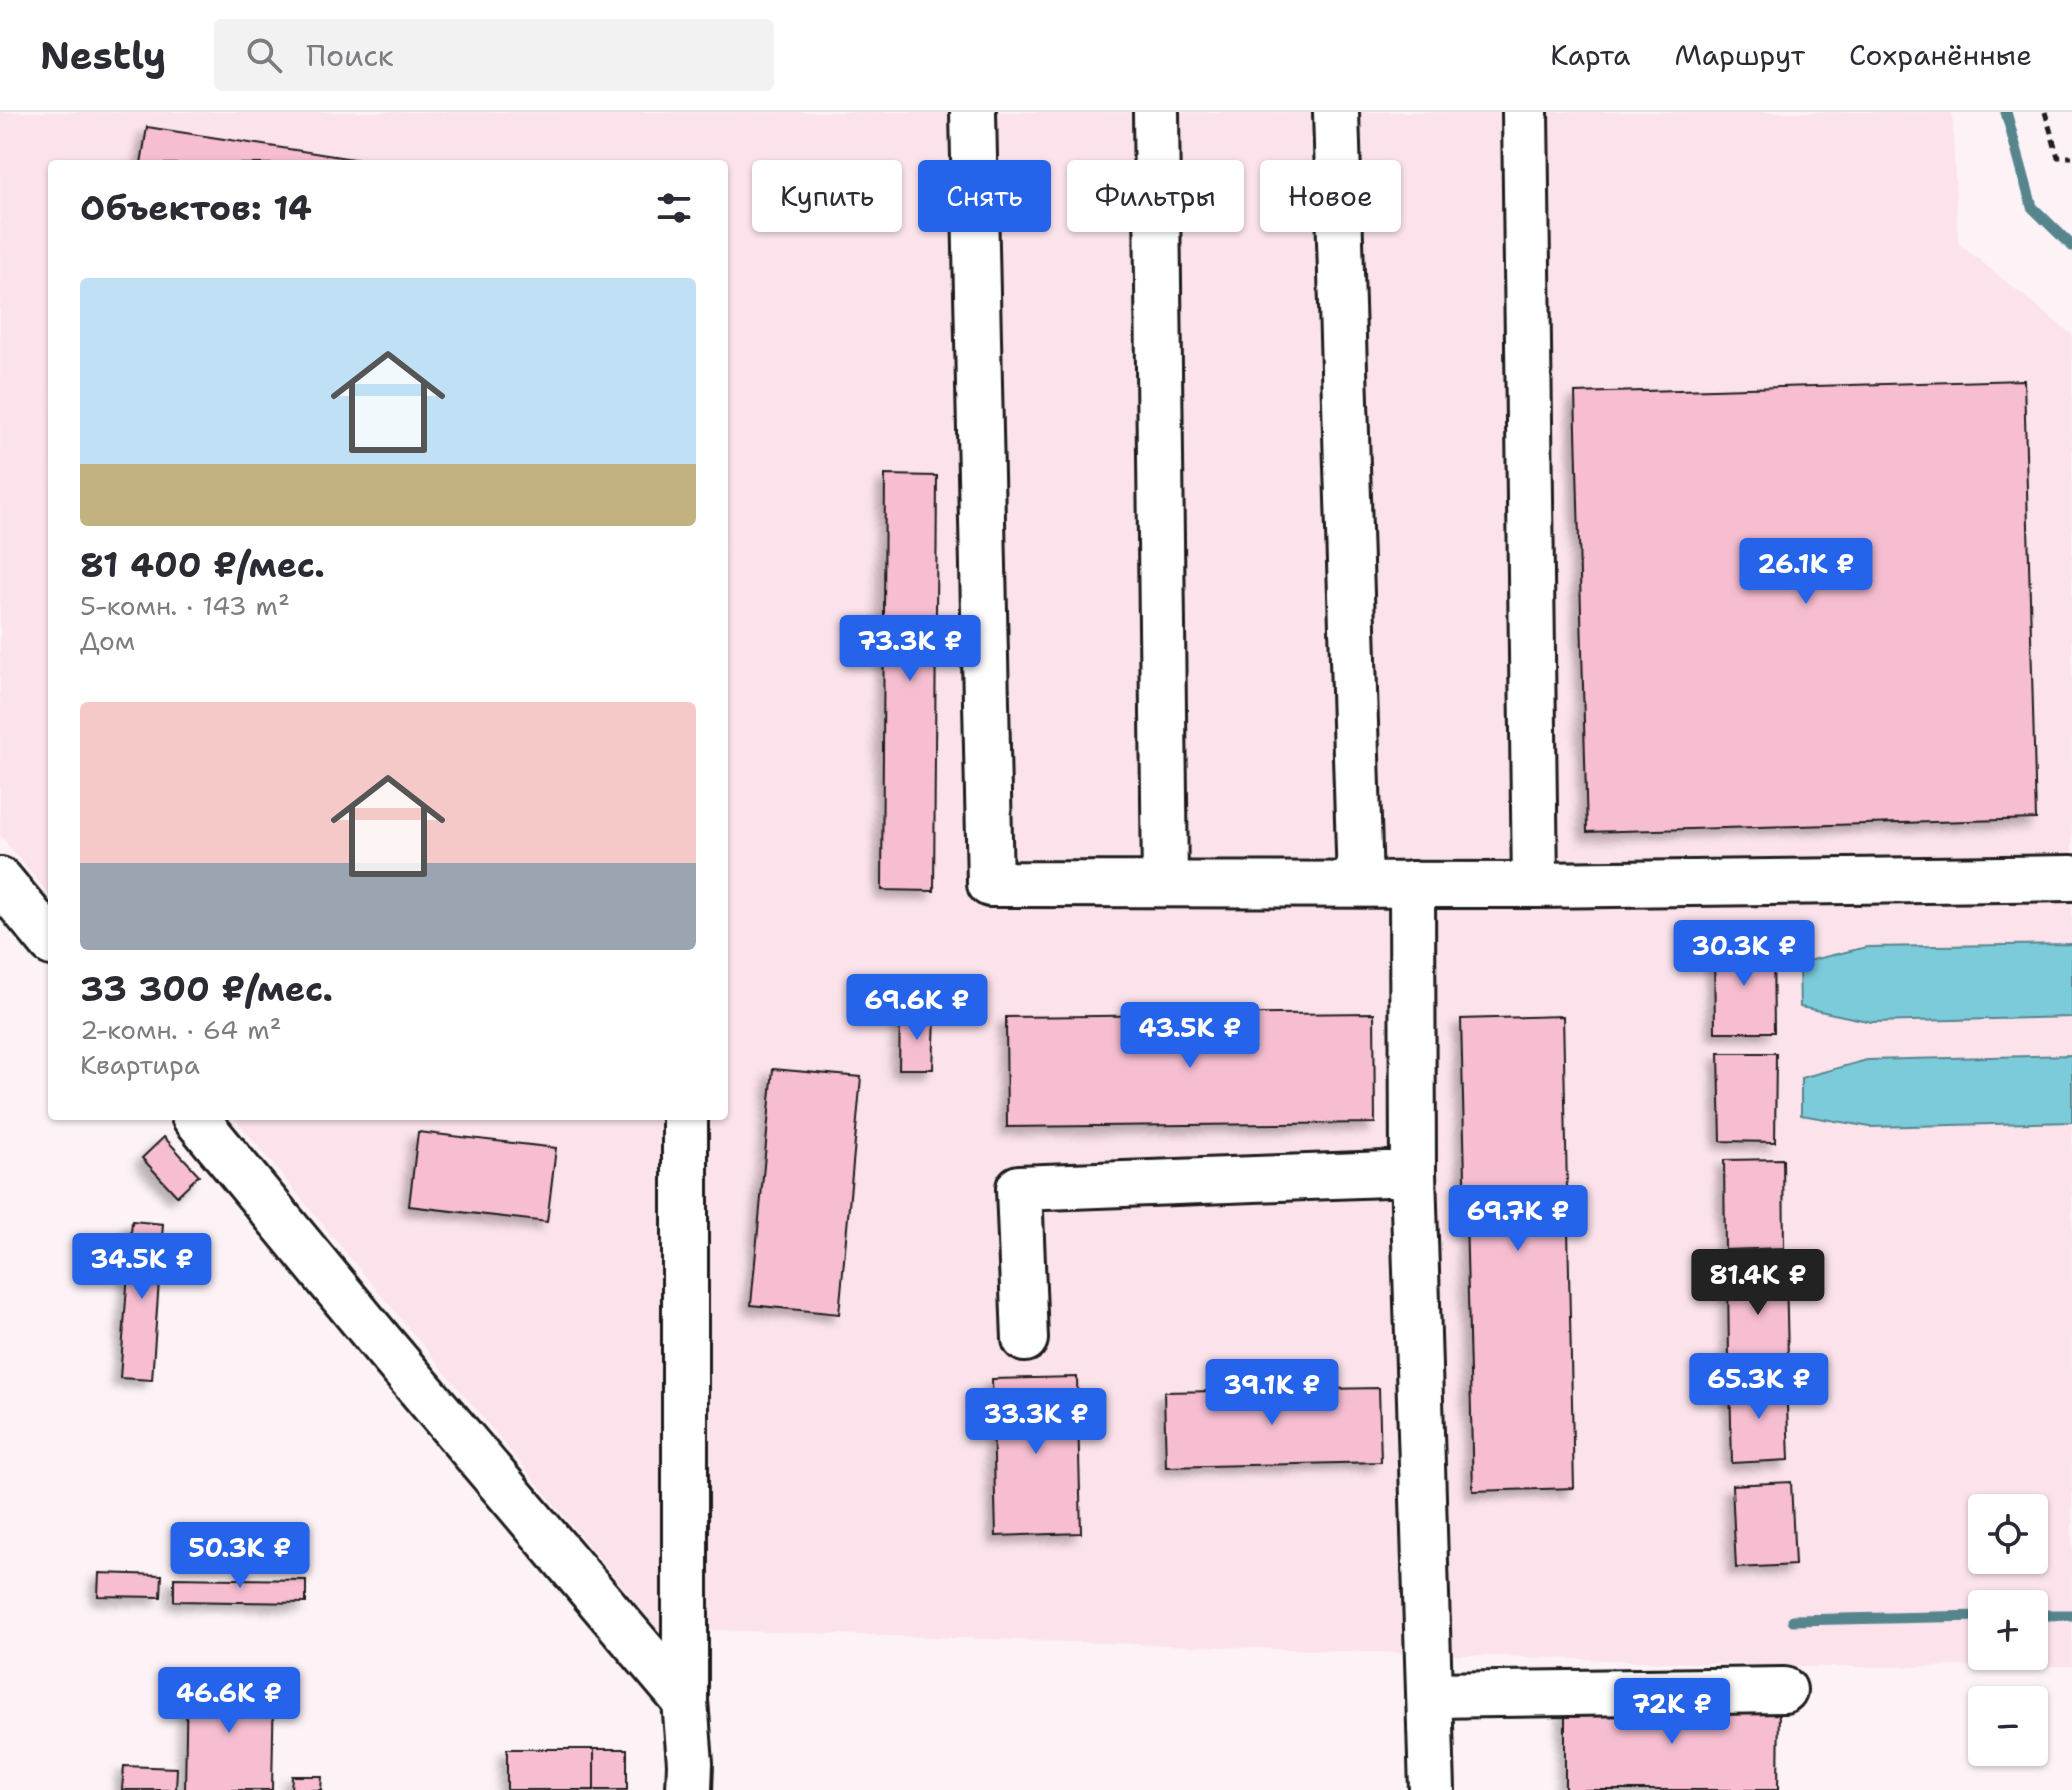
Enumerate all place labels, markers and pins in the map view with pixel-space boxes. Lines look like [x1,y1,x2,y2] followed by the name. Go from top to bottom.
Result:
[1732,538,1880,606] pin: 26.1K ₽
[836,615,984,683] pin: 73.3K ₽
[1670,920,1818,988] pin: 30.3K ₽
[843,974,991,1042] pin: 69.6K ₽
[1116,1002,1264,1070] pin: 43.5K ₽
[1444,1185,1592,1253] pin: 69.7K ₽
[68,1233,216,1301] pin: 34.5K ₽
[1684,1249,1832,1317] pin: 81.4K ₽
[1685,1353,1833,1421] pin: 65.3K ₽
[1198,1359,1346,1427] pin: 39.1K ₽
[962,1388,1110,1456] pin: 33.3K ₽
[166,1522,314,1590] pin: 50.3K ₽
[155,1667,303,1735] pin: 46.6K ₽
[1616,1678,1728,1746] pin: 72K ₽

